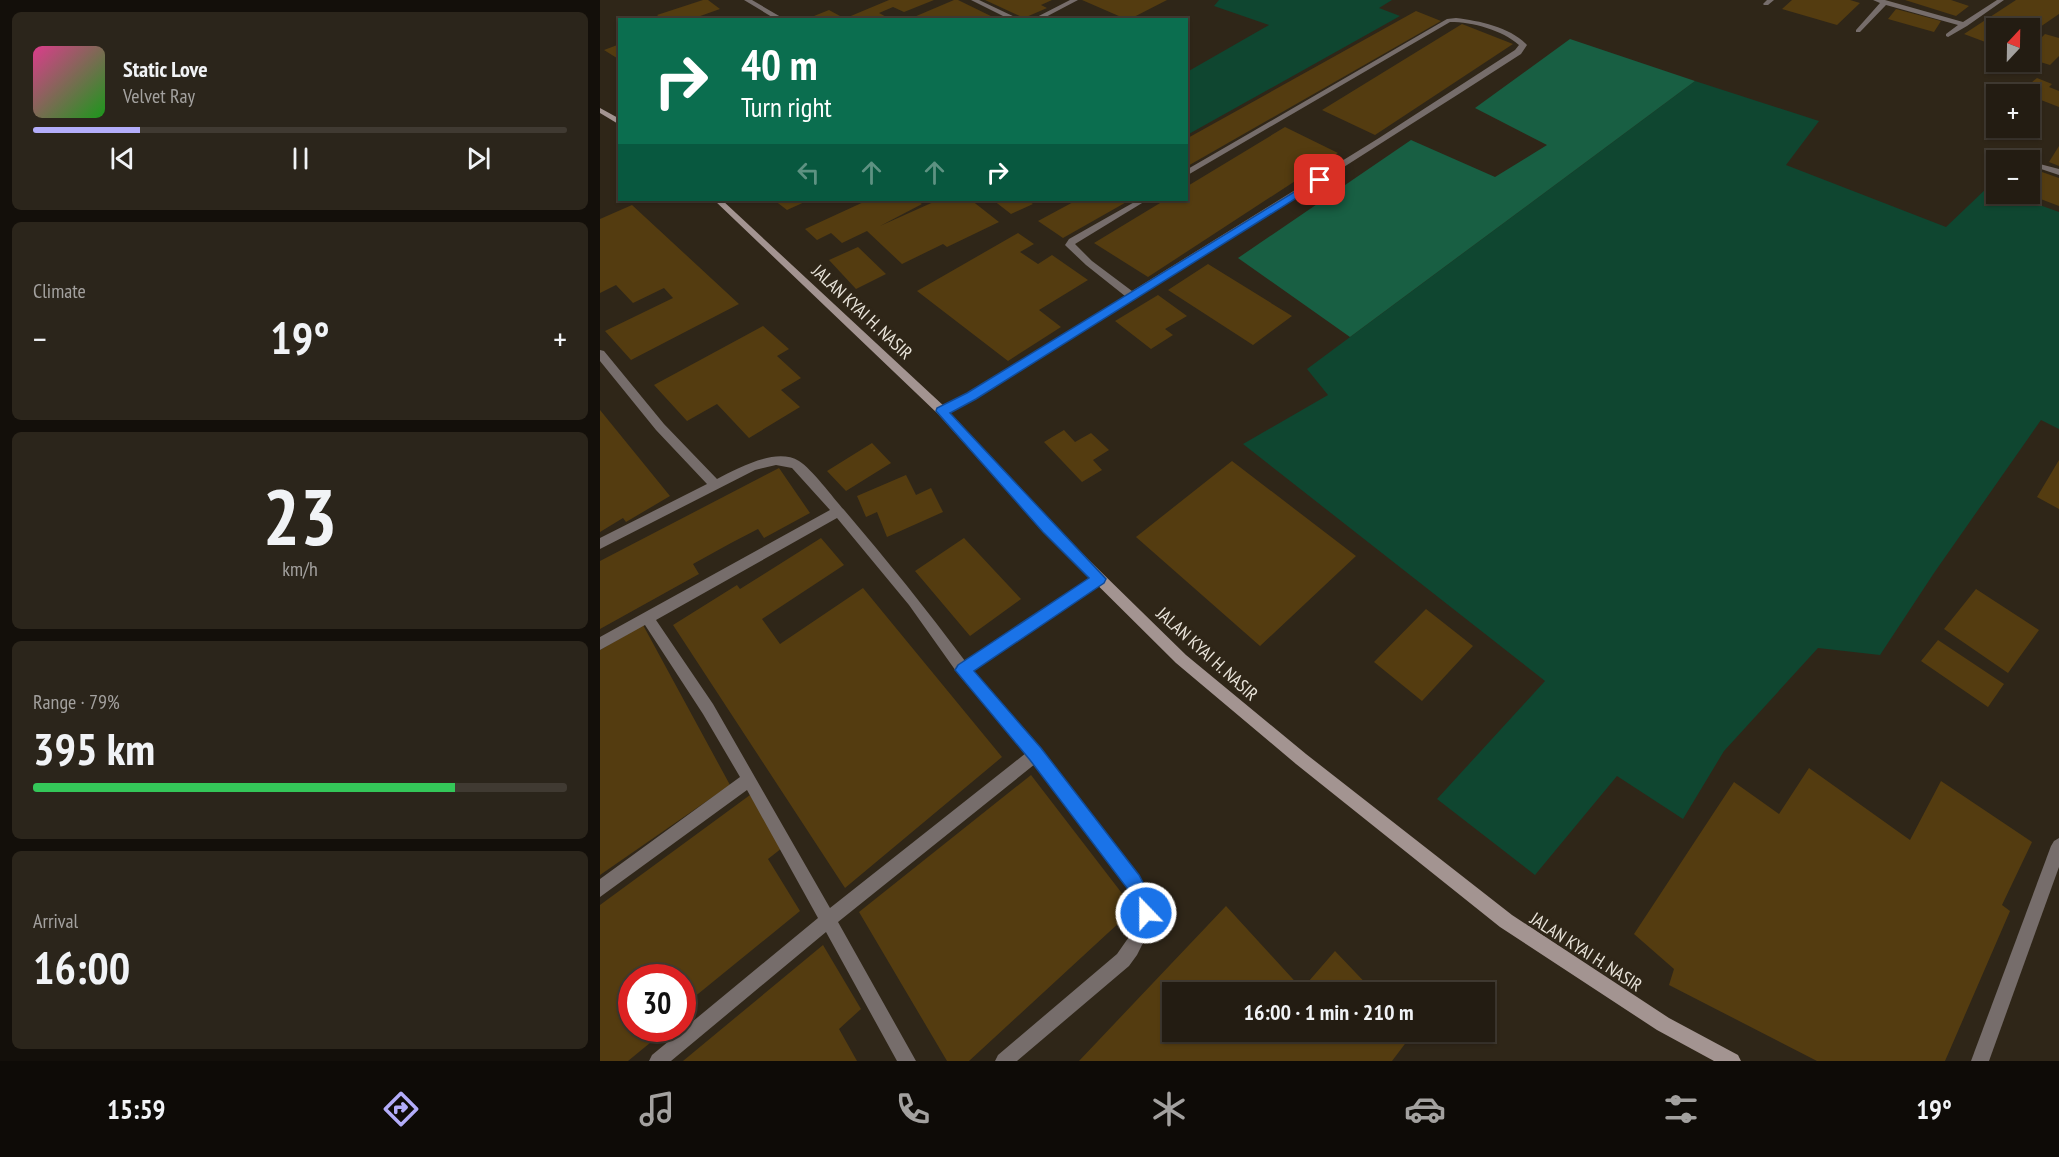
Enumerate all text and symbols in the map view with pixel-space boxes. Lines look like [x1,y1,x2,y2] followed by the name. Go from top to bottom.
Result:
[1986,18,2040,72] north arrow
[1986,18,2040,204] map controls
[741,37,818,92] text: 40 m
[642,42,720,120] icon: right
[123,55,208,83] text: Static Love
[123,83,195,109] text: Velvet Ray
[1986,84,2040,138] button: +
[741,90,832,124] text: Turn right
[106,142,139,175] icon: previous
[284,142,317,175] icon: pause
[462,142,495,175] icon: next
[1986,150,2040,204] button: −
[1294,154,1345,205] pin
[792,156,825,189] icon: left
[855,156,888,189] icon: ahead
[918,156,951,189] icon: ahead
[981,156,1014,189] icon: right
[1303,163,1336,196] icon: arrive
[807,259,918,364] street label: JALAN KYAI H. NASIR
[33,278,86,304] text: Climate
[270,308,330,366] text: 19°
[33,317,47,360] text: −
[553,317,567,360] text: +
[263,466,337,567] text: 23
[282,556,318,582] text: km/h
[1151,601,1263,705] street label: JALAN KYAI H. NASIR
[33,689,120,715] text: Range · 79%
[33,719,155,777] text: 395 km
[1114,881,1178,945] position arrow
[1525,906,1647,996] street label: JALAN KYAI H. NASIR
[33,908,78,934] text: Arrival
[33,938,130,996] text: 16:00
[618,964,696,1042] speed limit sign: 30
[1243,998,1414,1026] text: 16:00 · 1 min · 210 m
[380,1088,422,1130] icon: directions
[636,1088,678,1130] icon: music
[892,1088,934,1130] icon: phone
[1148,1088,1190,1130] icon: climate
[1404,1088,1446,1130] icon: car
[1660,1088,1702,1130] icon: filters
[107,1092,165,1126] text: 15:59
[1916,1092,1952,1126] text: 19°

